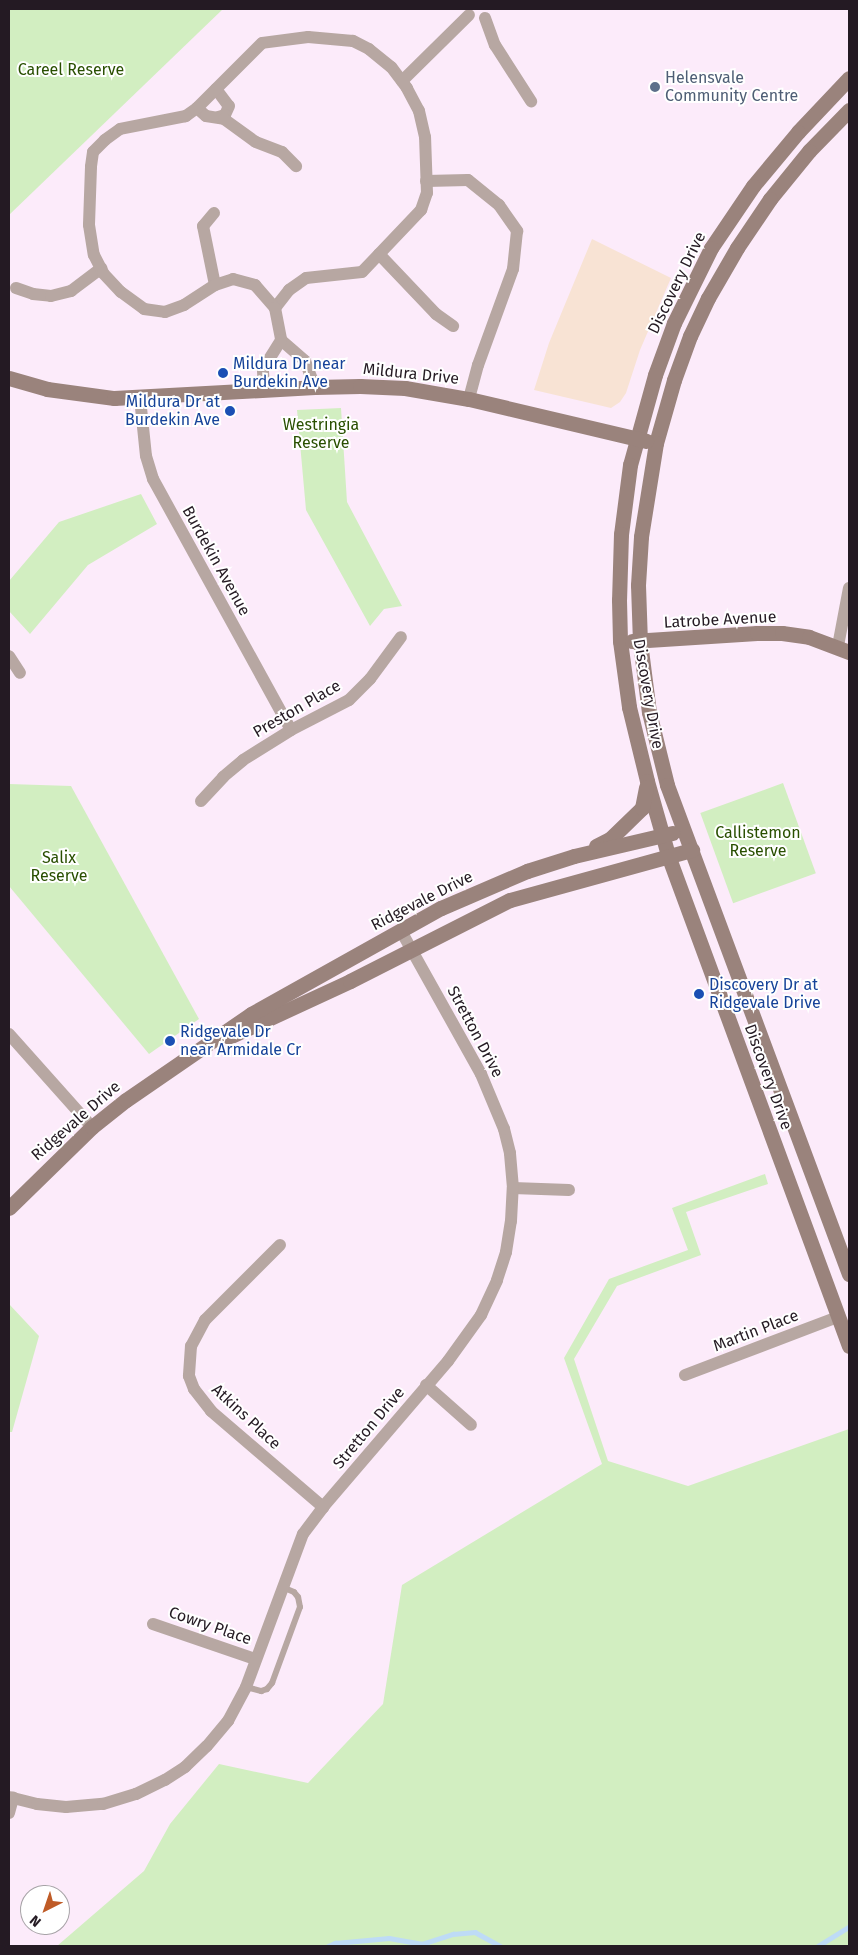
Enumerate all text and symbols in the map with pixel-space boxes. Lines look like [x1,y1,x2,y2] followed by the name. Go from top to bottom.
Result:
[18,60,124,80] park label: Careel Reserve
[665,68,798,106] place label: Helensvale Community Centre
[649,81,661,93] marker: Helensvale Community Centre
[644,229,710,337] street label: Discovery Drive
[233,354,346,392] place label: Mildura Dr near Burdekin Ave
[362,359,460,389] street label: Mildura Drive
[217,367,229,379] marker: Mildura Dr near Burdekin Ave
[125,392,220,430] place label: Mildura Dr at Burdekin Ave
[224,405,236,417] marker: Mildura Dr at Burdekin Ave
[283,415,359,453] park label: Westringia Reserve
[178,503,254,619] street label: Burdekin Avenue
[663,607,777,633] street label: Latrobe Avenue
[629,638,667,750] street label: Discovery Drive
[250,676,344,742] street label: Preston Place
[715,823,801,861] park label: Callistemon Reserve
[30,848,88,886] park label: Salix Reserve
[368,867,476,935] street label: Ridgevale Drive
[709,975,821,1013] place label: Discovery Dr at Ridgevale Drive
[443,983,507,1081] street label: Stretton Drive
[693,988,705,1000] marker: Discovery Dr at Ridgevale Drive
[740,1021,796,1133] street label: Discovery Drive
[180,1022,301,1060] place label: Ridgevale Dr near Armidale Cr
[164,1035,176,1047] marker: Ridgevale Dr near Armidale Cr
[28,1077,124,1165] street label: Ridgevale Drive
[711,1306,801,1356] street label: Martin Place
[208,1380,284,1454] street label: Atkins Place
[329,1383,409,1473] street label: Stretton Drive
[166,1603,254,1649] street label: Cowry Place
[20,1885,70,1935] north arrow
[26,1911,45,1930] text: N

